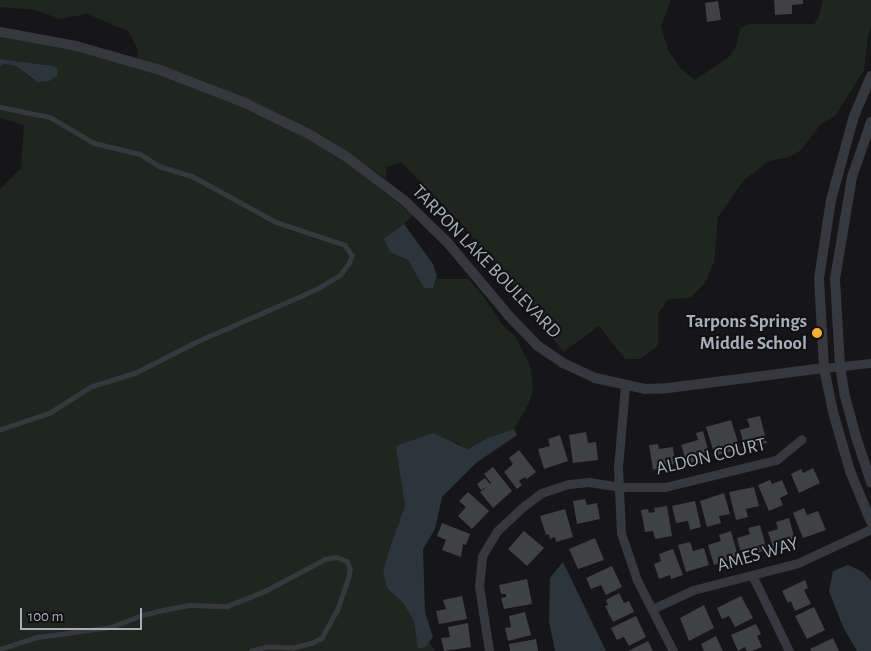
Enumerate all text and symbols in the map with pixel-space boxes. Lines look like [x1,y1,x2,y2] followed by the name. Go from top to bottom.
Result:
[407,180,565,344] street label: TARPON LAKE BOULEVARD
[686,311,807,355] place label: Tarpons Springs Middle School
[811,327,823,339] marker: Tarpons Springs Middle School
[654,433,768,481] street label: ALDON COURT
[715,532,801,578] street label: AMES WAY
[22,598,145,630] scale bar
[28,609,63,624] text: 100 m

